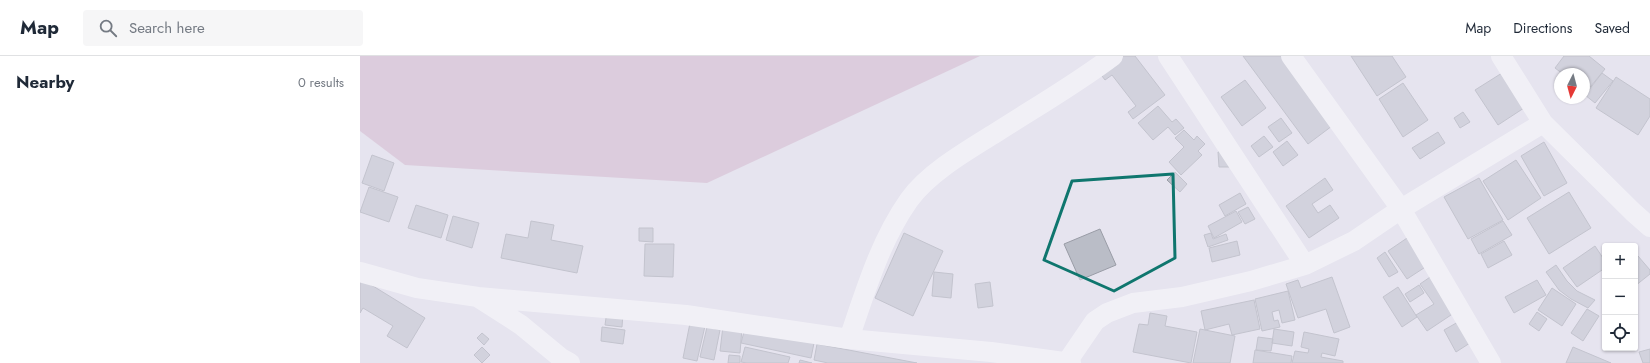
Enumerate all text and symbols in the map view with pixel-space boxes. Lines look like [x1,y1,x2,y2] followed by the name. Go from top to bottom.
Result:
[83,10,363,46] search box
[20,14,59,41] text: Map
[97,17,119,39] icon: search
[129,17,205,39] text: Search here
[1465,18,1491,38] text: Map
[1513,18,1573,38] text: Directions
[1595,18,1630,38] text: Saved
[1554,68,1590,104] north arrow
[16,70,74,94] text: Nearby
[298,73,344,92] text: 0 results
[1602,243,1638,351] map controls
[1602,243,1638,279] button: +
[1602,279,1638,315] button: −
[1602,315,1638,351] button: locate

